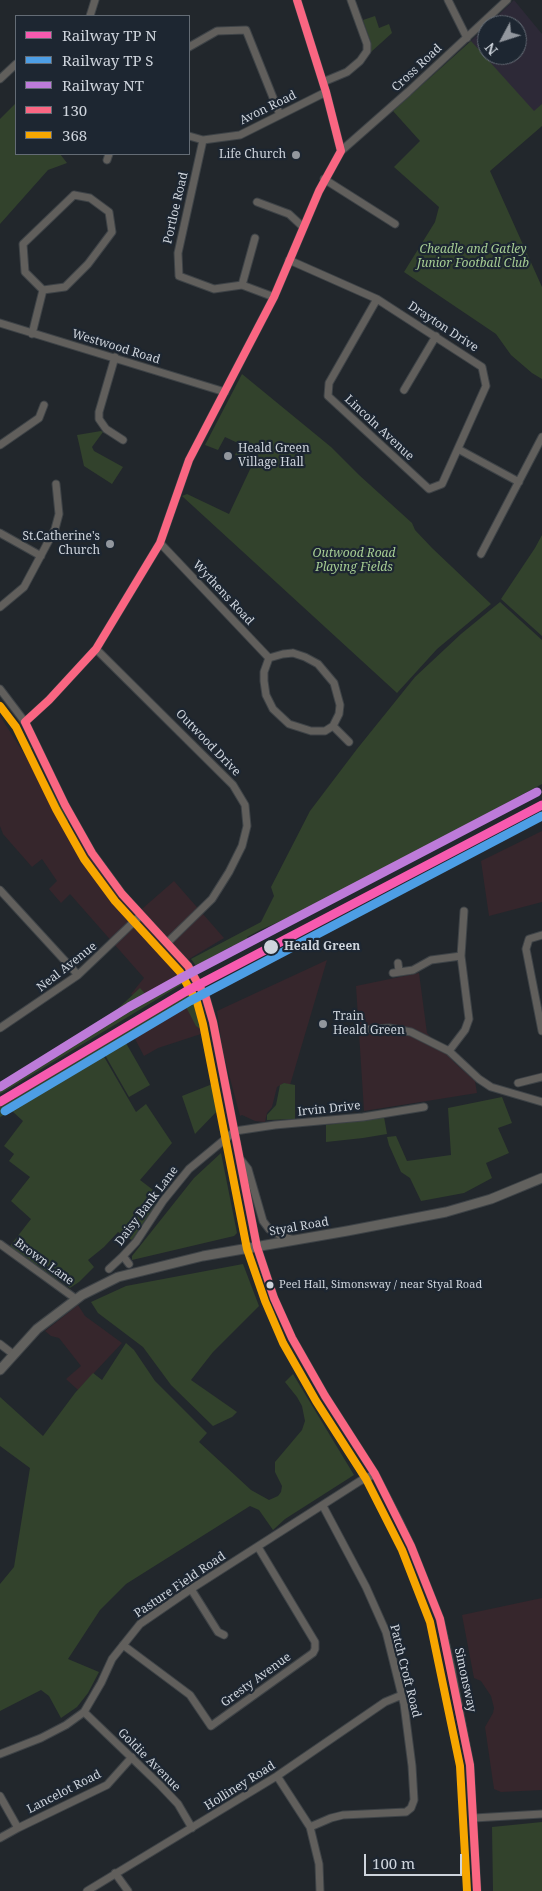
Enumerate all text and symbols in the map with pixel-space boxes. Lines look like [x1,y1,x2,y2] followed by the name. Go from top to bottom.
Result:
[15,15,190,155] legend
[477,15,527,65] north arrow
[62,25,157,45] text: Railway TP N
[480,39,502,60] text: N
[389,41,445,95] street label: Cross Road
[62,50,154,70] text: Railway TP S
[62,75,144,95] text: Railway NT
[237,88,299,128] street label: Avon Road
[62,100,87,120] text: 130
[62,125,87,145] text: 368
[219,148,286,162] place label: Life Church
[290,149,302,161] marker: Life Church
[161,171,191,245] street label: Portloe Road
[417,243,529,271] park label: Cheadle and Gatley Junior Football Club
[405,299,481,355] street label: Drayton Drive
[70,327,162,367] street label: Westwood Road
[341,392,417,464] street label: Lincoln Avenue
[238,442,310,470] place label: Heald Green Village Hall
[222,450,234,462] marker: Heald Green Village Hall
[22,530,100,558] place label: St.Catherine's Church
[104,538,116,550] marker: St.Catherine's Church
[313,547,395,575] park label: Outwood Road Playing Fields
[189,558,257,628] street label: Wythens Road
[173,707,243,779] street label: Outwood Drive
[262,938,280,956] marker: Heald Green
[34,939,100,995] street label: Neal Avenue
[284,940,360,954] place label: Heald Green
[333,1010,405,1038] place label: Train Heald Green
[317,1018,329,1030] marker: Train Heald Green
[297,1099,361,1119] street label: Irvin Drive
[113,1164,181,1248] street label: Daisy Bank Lane
[268,1215,330,1239] street label: Styal Road
[11,1236,77,1288] street label: Brown Lane
[279,1278,482,1292] place label: Peel Hall, Simonsway / near Styal Road
[265,1280,275,1290] marker: Peel Hall, Simonsway / near Styal Road
[132,1549,228,1621] street label: Pasture Field Road
[386,1623,424,1719] street label: Patch Croft Road
[451,1647,479,1713] street label: Simonsway
[218,1650,294,1710] street label: Gresty Avenue
[115,1726,183,1794] street label: Goldie Avenue
[202,1759,278,1813] street label: Holliney Road
[25,1767,103,1817] street label: Lancelot Road
[367,1844,464,1876] scale bar
[372,1853,415,1873] text: 100 m

